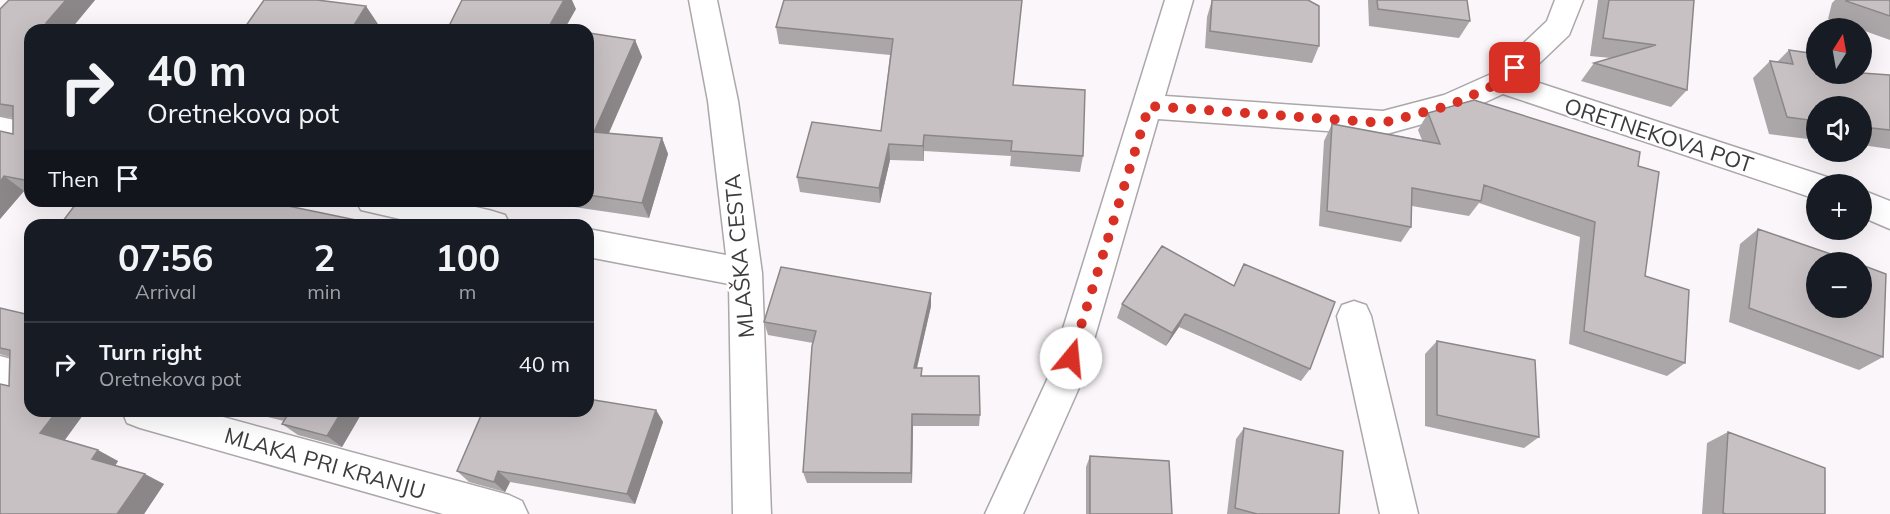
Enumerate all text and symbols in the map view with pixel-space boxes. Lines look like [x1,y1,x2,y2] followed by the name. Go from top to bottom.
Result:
[1806,18,1872,84] north arrow
[1806,18,1872,318] map controls
[1489,42,1540,93] pin
[147,44,247,97] text: 40 m
[48,48,126,126] icon: right
[1498,51,1531,84] icon: arrive
[1561,91,1757,179] street label: ORETNEKOVA POT
[147,96,339,130] text: Oretnekova pot
[1806,96,1872,162] button: sound
[111,162,144,195] icon: arrive
[48,165,99,193] text: Then
[718,173,760,339] street label: MLAŠKA CESTA
[1806,174,1872,240] button: +
[118,235,213,280] text: 07:56
[313,235,335,280] text: 2
[435,235,500,280] text: 100
[1806,252,1872,318] button: −
[135,279,196,304] text: Arrival
[307,279,341,304] text: min
[459,279,476,304] text: m
[1039,326,1103,390] position arrow
[99,338,202,366] text: Turn right
[48,348,81,381] icon: right
[519,350,570,378] text: 40 m
[99,366,241,391] text: Oretnekova pot
[221,421,429,505] street label: MLAKA PRI KRANJU

